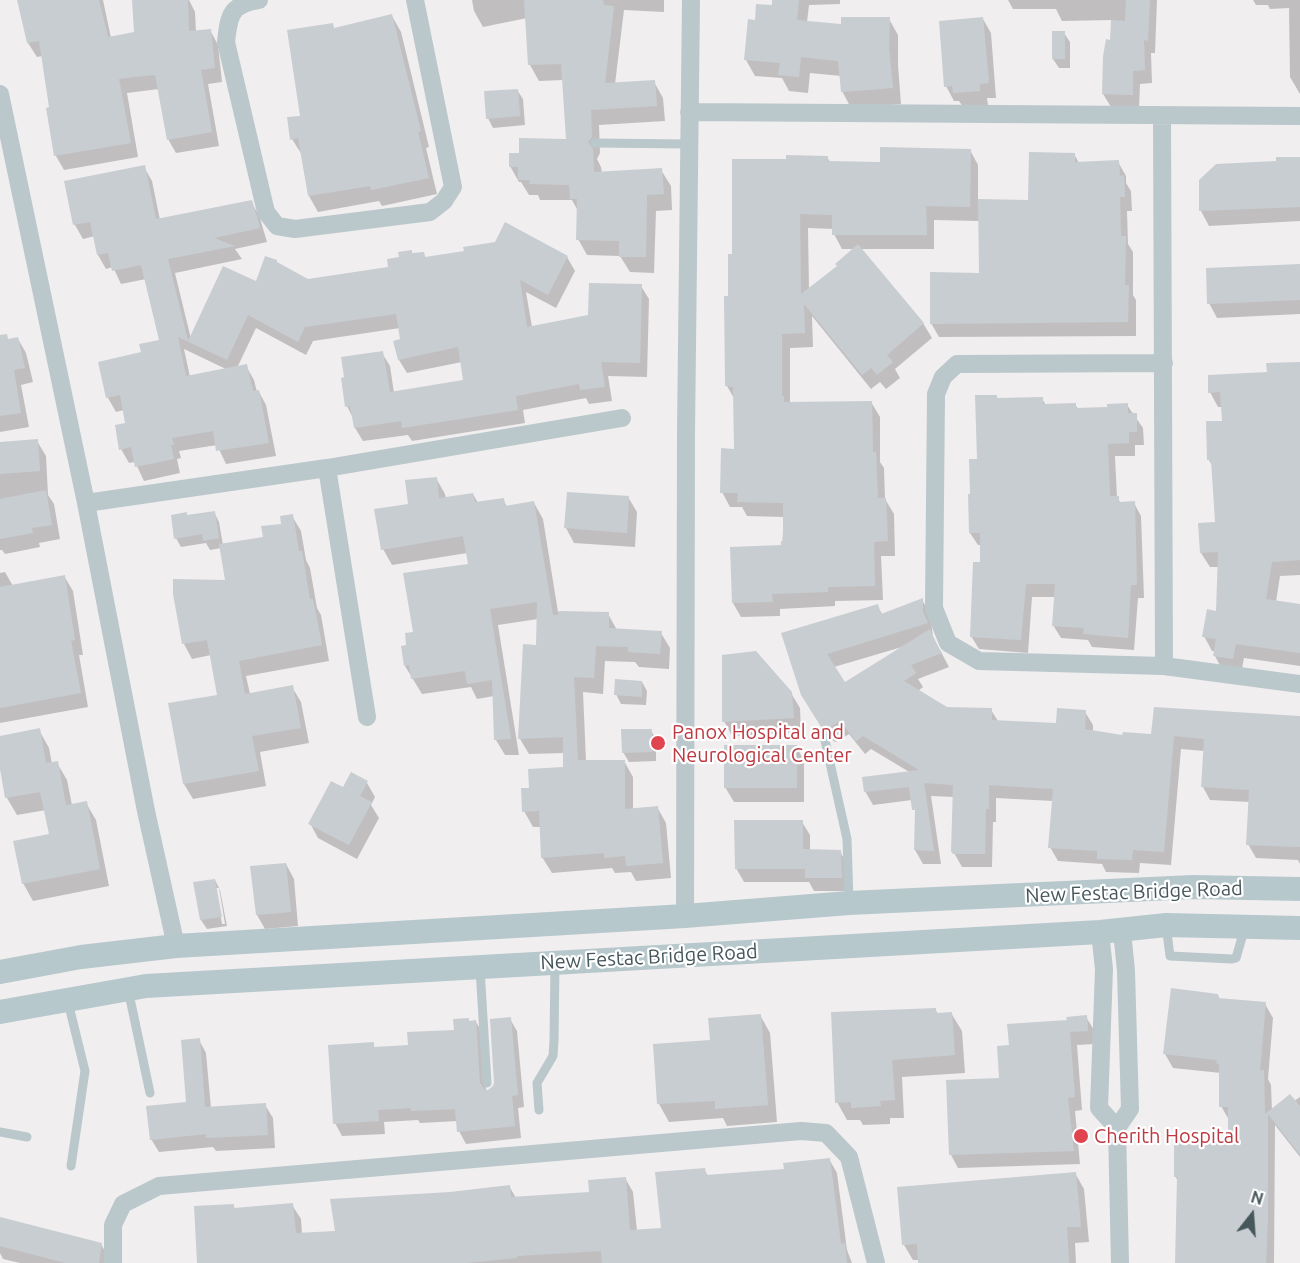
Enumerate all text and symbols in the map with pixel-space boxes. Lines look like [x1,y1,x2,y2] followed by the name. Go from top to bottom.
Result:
[672,720,852,767] place label: Panox Hospital and Neurological Center
[649,734,667,752] marker: Panox Hospital and Neurological Center
[1025,876,1243,908] street label: New Festac Bridge Road
[540,939,758,975] street label: New Festac Bridge Road
[1094,1124,1239,1148] place label: Cherith Hospital
[1072,1127,1090,1145] marker: Cherith Hospital
[1222,1185,1282,1245] north arrow
[1249,1187,1266,1208] text: N

